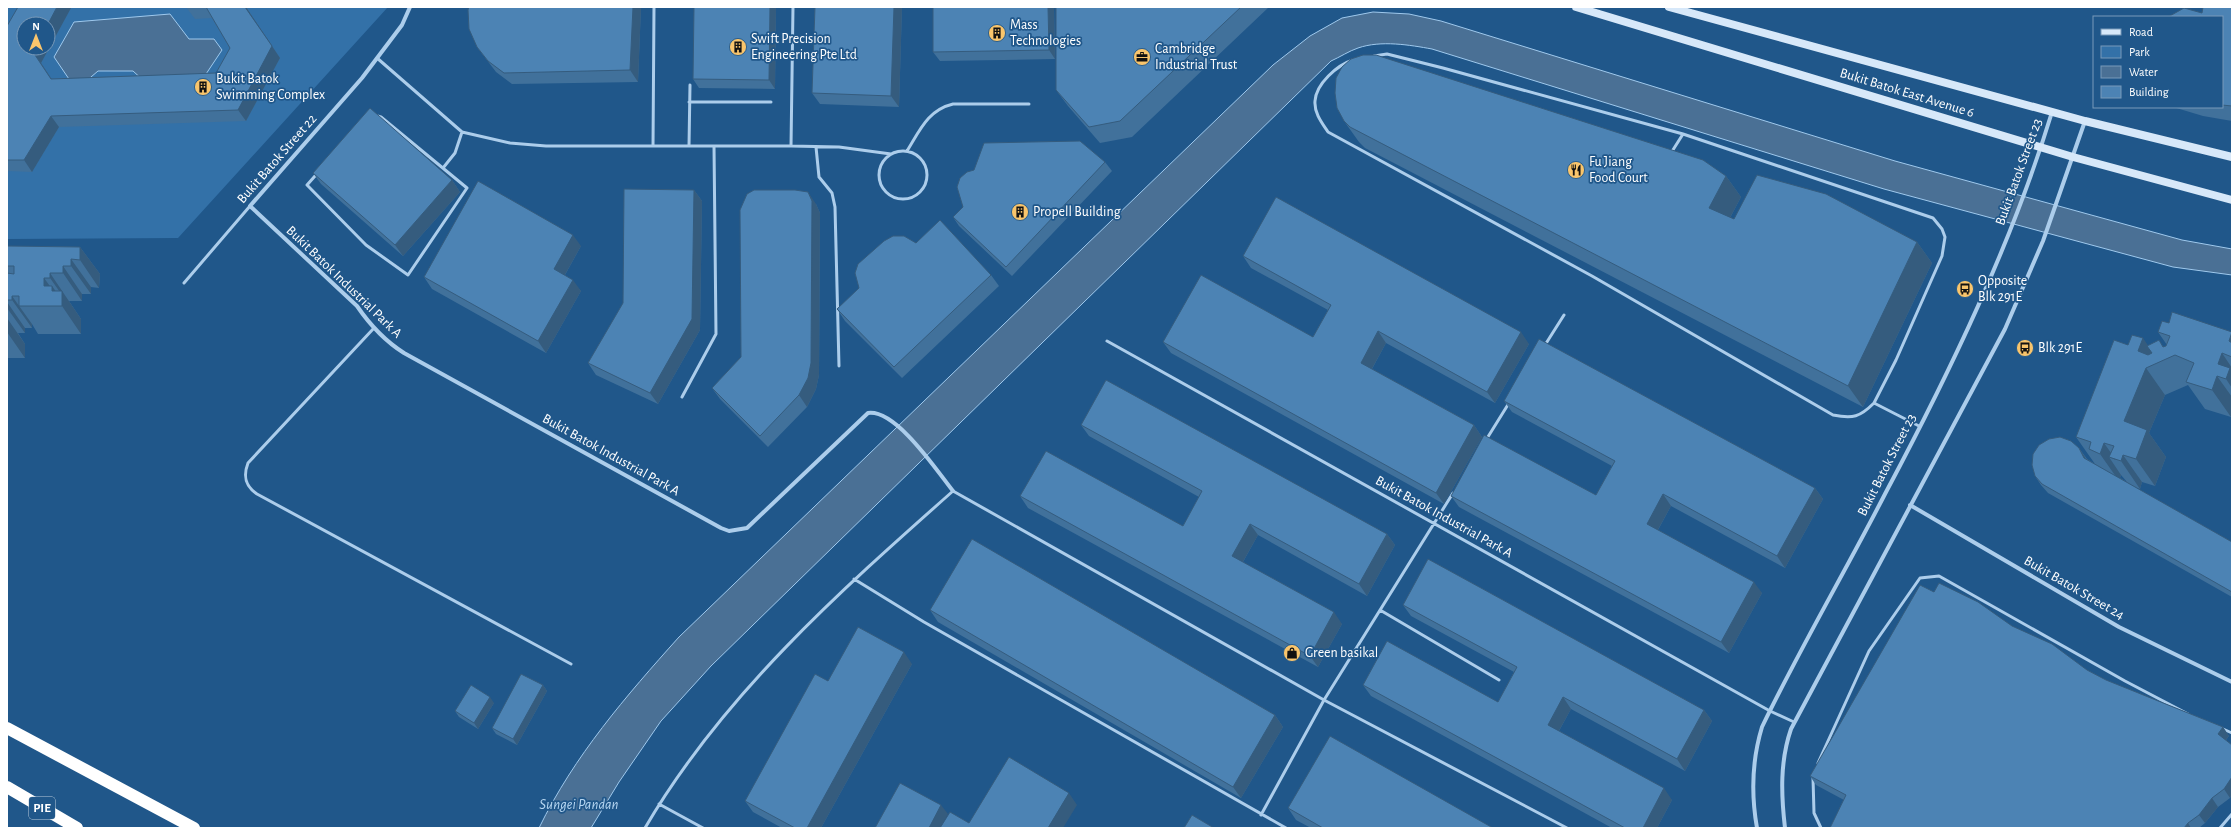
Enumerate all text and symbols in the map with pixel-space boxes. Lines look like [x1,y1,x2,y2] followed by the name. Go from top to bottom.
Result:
[16,16,56,56] north arrow
[2093,16,2223,108] legend
[1010,18,1081,48] place label: Mass Technologies
[32,21,40,32] text: N
[987,23,1007,43] building icon: Mass Technologies
[2129,26,2153,38] text: Road
[751,32,857,62] place label: Swift Precision Engineering Pte Ltd
[728,37,748,57] building icon: Swift Precision Engineering Pte Ltd
[1155,42,1238,72] place label: Cambridge Industrial Trust
[2129,46,2150,58] text: Park
[1132,47,1152,67] office icon: Cambridge Industrial Trust
[1838,66,1976,120] street label: Bukit Batok East Avenue 6
[2129,66,2158,78] text: Water
[216,72,325,102] place label: Bukit Batok Swimming Complex
[193,77,213,97] building icon: Bukit Batok Swimming Complex
[2129,86,2169,98] text: Building
[235,112,319,206] street label: Bukit Batok Street 22
[1993,117,2045,227] street label: Bukit Batok Street 23
[1589,155,1648,185] place label: Fu Jiang Food Court
[1566,160,1586,180] restaurant icon: Fu Jiang Food Court
[1010,202,1030,222] building icon: Propell Building
[1033,205,1121,219] place label: Propell Building
[284,223,404,341] street label: Bukit Batok Industrial Park A
[1978,274,2027,304] place label: Opposite Blk 291E
[1955,279,1975,299] bus stop icon: Opposite Blk 291E
[2015,338,2035,358] bus stop icon: Blk 291E
[2038,341,2082,355] place label: Blk 291E
[540,411,682,499] street label: Bukit Batok Industrial Park A
[1855,412,1919,518] street label: Bukit Batok Street 23
[1373,473,1515,561] street label: Bukit Batok Industrial Park A
[2021,554,2127,623] street label: Bukit Batok Street 24
[1282,643,1302,663] shop icon: Green basikal
[1305,646,1378,660] place label: Green basikal
[29,797,55,819] road number: PIE
[539,797,619,812] water label: Sungei Pandan

